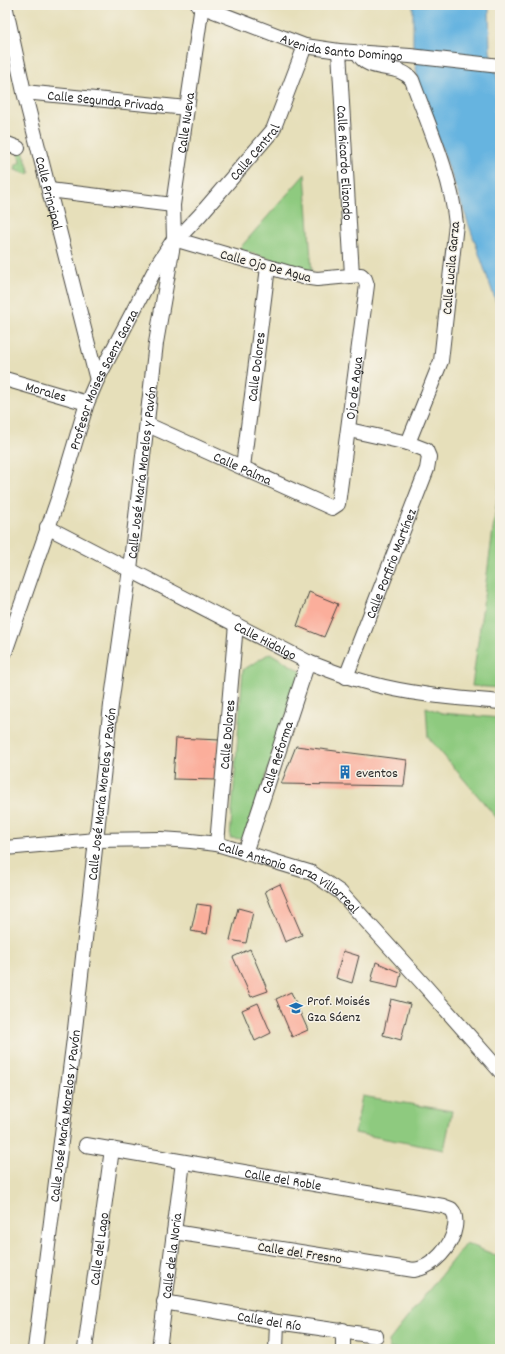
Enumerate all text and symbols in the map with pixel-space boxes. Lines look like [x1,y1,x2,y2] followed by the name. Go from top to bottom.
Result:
[277,29,403,67] street label: Avenida Santo Domingo
[46,86,165,118] street label: Calle Segunda Privada
[173,91,201,155] street label: Calle Nueva
[330,105,357,221] street label: Calle Ricardo Elizondo
[226,121,287,186] street label: Calle Central
[29,155,67,233] street label: Calle Principal
[438,220,466,316] street label: Calle Lucila Garza
[218,245,314,289] street label: Calle Ojo De Agua
[65,306,145,453] street label: Profesor Moises Saenz Garza
[243,331,272,403] street label: Calle Dolores
[341,355,369,421] street label: Ojo de Agua
[23,378,69,408] street label: Morales
[123,385,163,560] street label: Calle José María Morelos y Pavón
[210,448,275,492] street label: Calle Palma
[362,505,423,622] street label: Calle Porfirio Martínez
[230,617,299,666] street label: Calle Hidalgo
[215,699,241,770] street label: Calle Dolores
[84,707,123,881] street label: Calle José María Morelos y Pavón
[257,718,300,797] street label: Calle Reforma
[337,764,353,780] building icon: eventos
[356,764,398,784] place label: eventos
[215,837,364,919] street label: Calle Antonio Garza Villarreal
[307,992,370,1028] place label: Prof. Moisés Gza Sáenz
[288,1000,304,1016] school or university icon: Prof. Moisés Gza Sáenz
[46,1029,87,1203] street label: Calle José María Morelos y Pavón
[243,1164,323,1197] street label: Calle del Roble
[86,1211,115,1287] street label: Calle del Lago
[158,1212,188,1300] street label: Calle de la Noria
[256,1237,343,1270] street label: Calle del Fresno
[235,1307,302,1337] street label: Calle del Río

